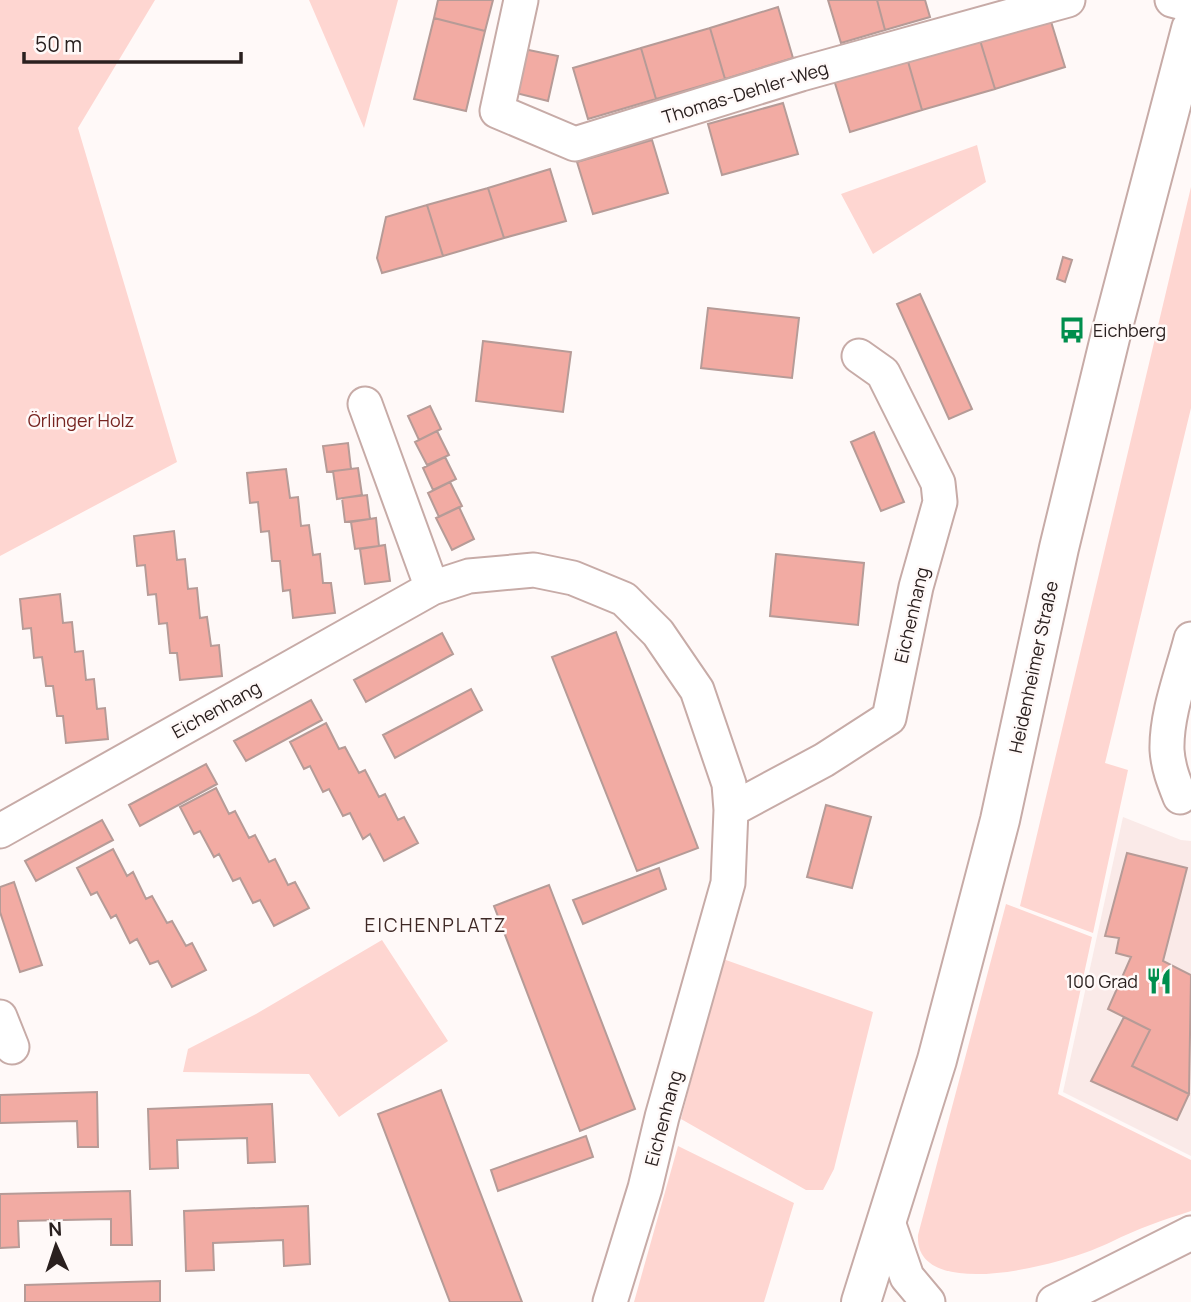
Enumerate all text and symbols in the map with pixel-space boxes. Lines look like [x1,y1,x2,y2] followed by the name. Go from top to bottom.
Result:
[24,21,242,65] scale bar
[35,30,82,58] text: 50 m
[659,55,831,129] street label: Thomas-Dehler-Weg
[1057,315,1087,345] bus stop icon: Eichberg
[1093,318,1166,342] place label: Eichberg
[28,408,134,432] park label: Örlinger Holz
[888,565,934,665] street label: Eichenhang
[1003,579,1063,755] street label: Heidenheimer Straße
[167,675,265,743] street label: Eichenhang
[365,912,507,938] district label: EICHENPLATZ
[1144,966,1174,996] restaurant icon: 100 Grad
[1066,969,1138,993] place label: 100 Grad
[639,1068,687,1168] street label: Eichenhang
[21,1211,91,1281] north arrow
[48,1216,63,1242] text: N

